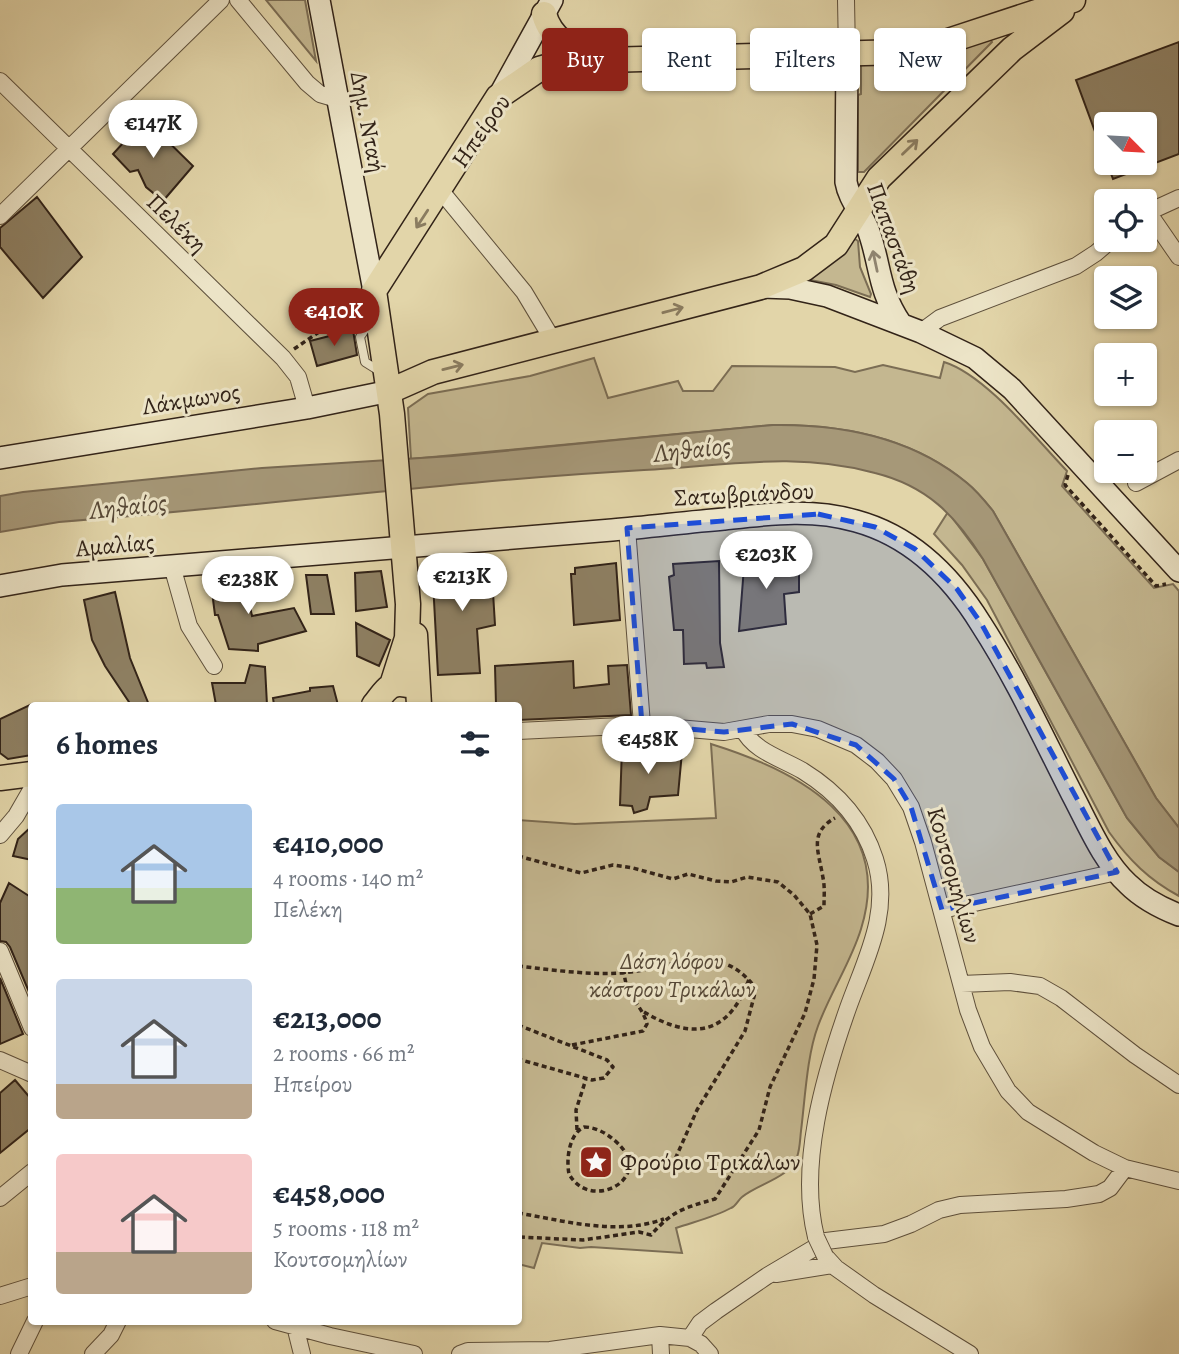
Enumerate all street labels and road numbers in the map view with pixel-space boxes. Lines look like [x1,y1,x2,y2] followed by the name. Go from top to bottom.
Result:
[343,69,393,175] street label: Δημ. Νταή
[444,88,518,174] street label: Ηπείρου
[859,178,929,298] street label: Παπαστάθη
[140,186,214,260] street label: Πελέκη
[139,375,242,423] street label: Λάκμωνος
[673,474,815,514] street label: Σατωβριάνδου
[73,526,156,564] street label: Αμαλίας
[919,803,989,947] street label: Κουτσομηλίων

